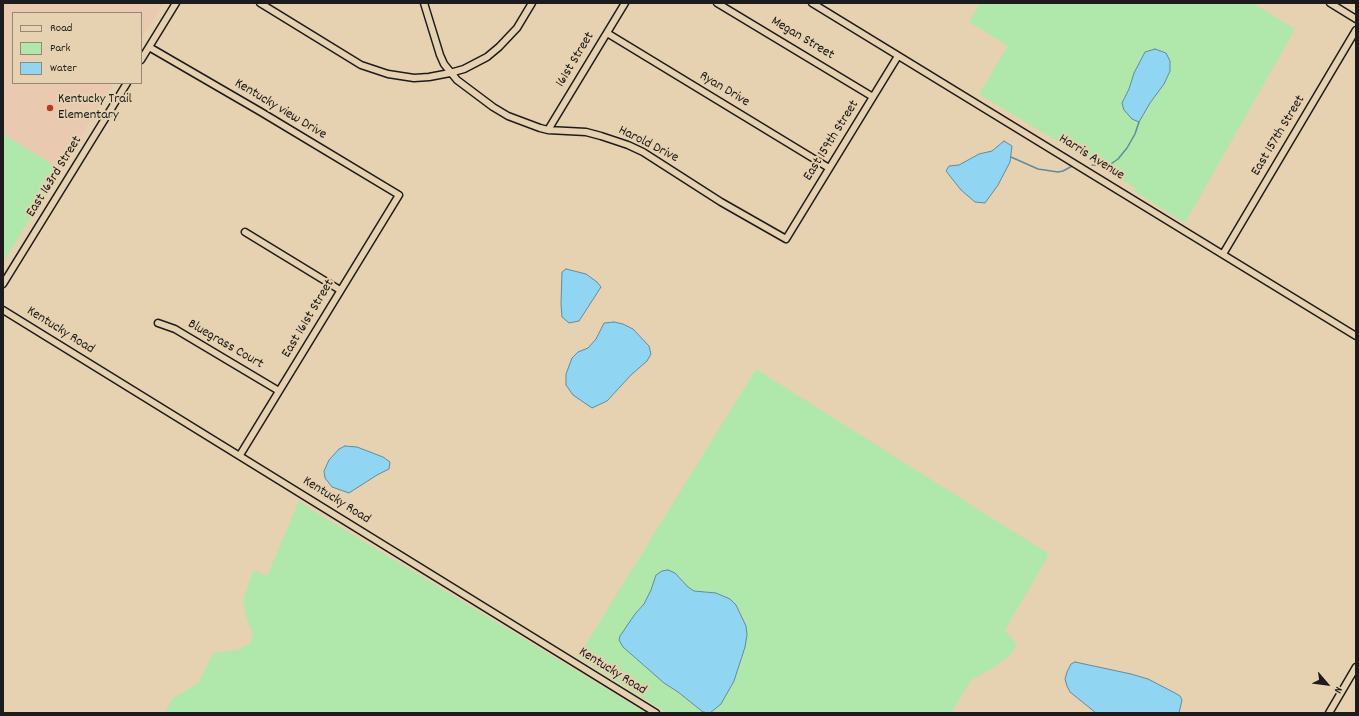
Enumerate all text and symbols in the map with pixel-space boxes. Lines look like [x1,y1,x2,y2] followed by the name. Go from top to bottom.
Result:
[12,12,142,84] legend
[767,14,837,64] street label: Megan Street
[50,20,72,37] text: Road
[553,29,599,91] street label: 161st Street
[50,40,70,57] text: Park
[50,60,77,77] text: Water
[696,68,752,112] street label: Ryan Drive
[231,76,329,144] street label: Kentucky view Drive
[58,92,132,124] place label: Kentucky Trail Elementary
[1248,93,1310,179] street label: East 157th Street
[801,98,863,184] street label: East 159th Street
[45,103,55,113] marker: Kentucky Trail Elementary
[615,123,681,167] street label: Harold Drive
[1055,131,1127,185] street label: Harris Avenue
[23,133,87,221] street label: East 163rd Street
[279,277,339,361] street label: East 161st Street
[23,304,97,358] street label: Kentucky Road
[184,317,266,373] street label: Bluegrass Court
[299,474,373,528] street label: Kentucky Road
[575,645,649,699] street label: Kentucky Road
[1307,664,1347,704] north arrow
[1329,683,1346,696] text: N

